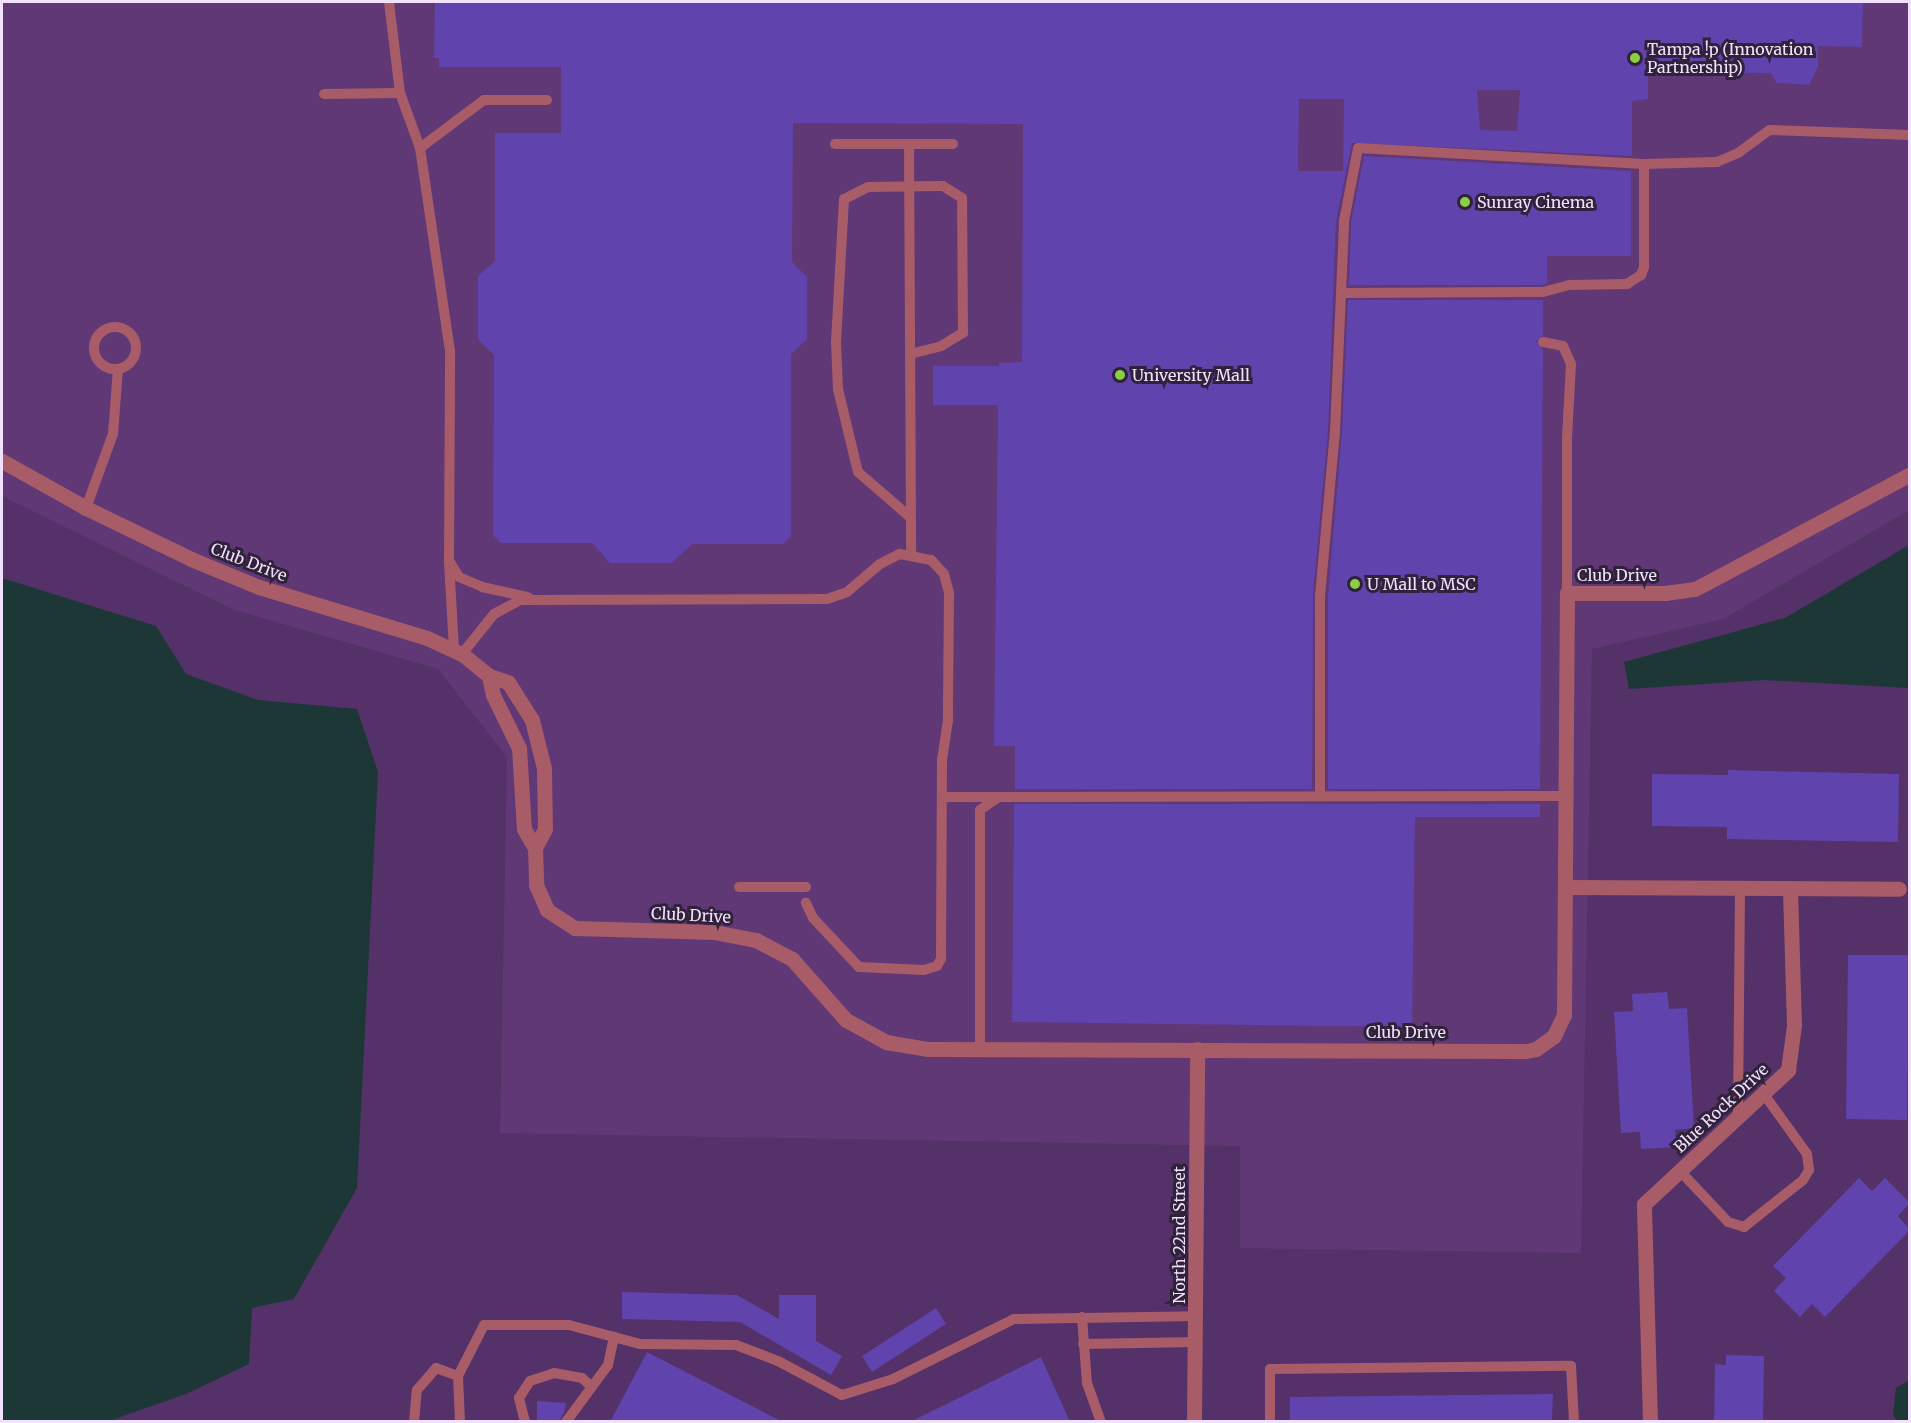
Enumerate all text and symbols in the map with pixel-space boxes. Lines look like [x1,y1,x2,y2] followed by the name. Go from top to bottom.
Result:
[1647,39,1813,77] place label: Tampa !p (Innovation Partnership)
[1628,51,1642,65] marker: Tampa !p (Innovation Partnership)
[1477,192,1594,212] place label: Sunray Cinema
[1458,195,1472,209] marker: Sunray Cinema
[1132,365,1250,385] place label: University Mall
[1113,368,1127,382] marker: University Mall
[208,539,290,585] street label: Club Drive
[1577,565,1657,585] street label: Club Drive
[1367,574,1476,594] place label: U Mall to MSC
[1348,577,1362,591] marker: U Mall to MSC
[651,903,731,927] street label: Club Drive
[1366,1022,1446,1042] street label: Club Drive
[1670,1059,1772,1157] street label: Blue Rock Drive
[1169,1166,1189,1304] street label: North 22nd Street

